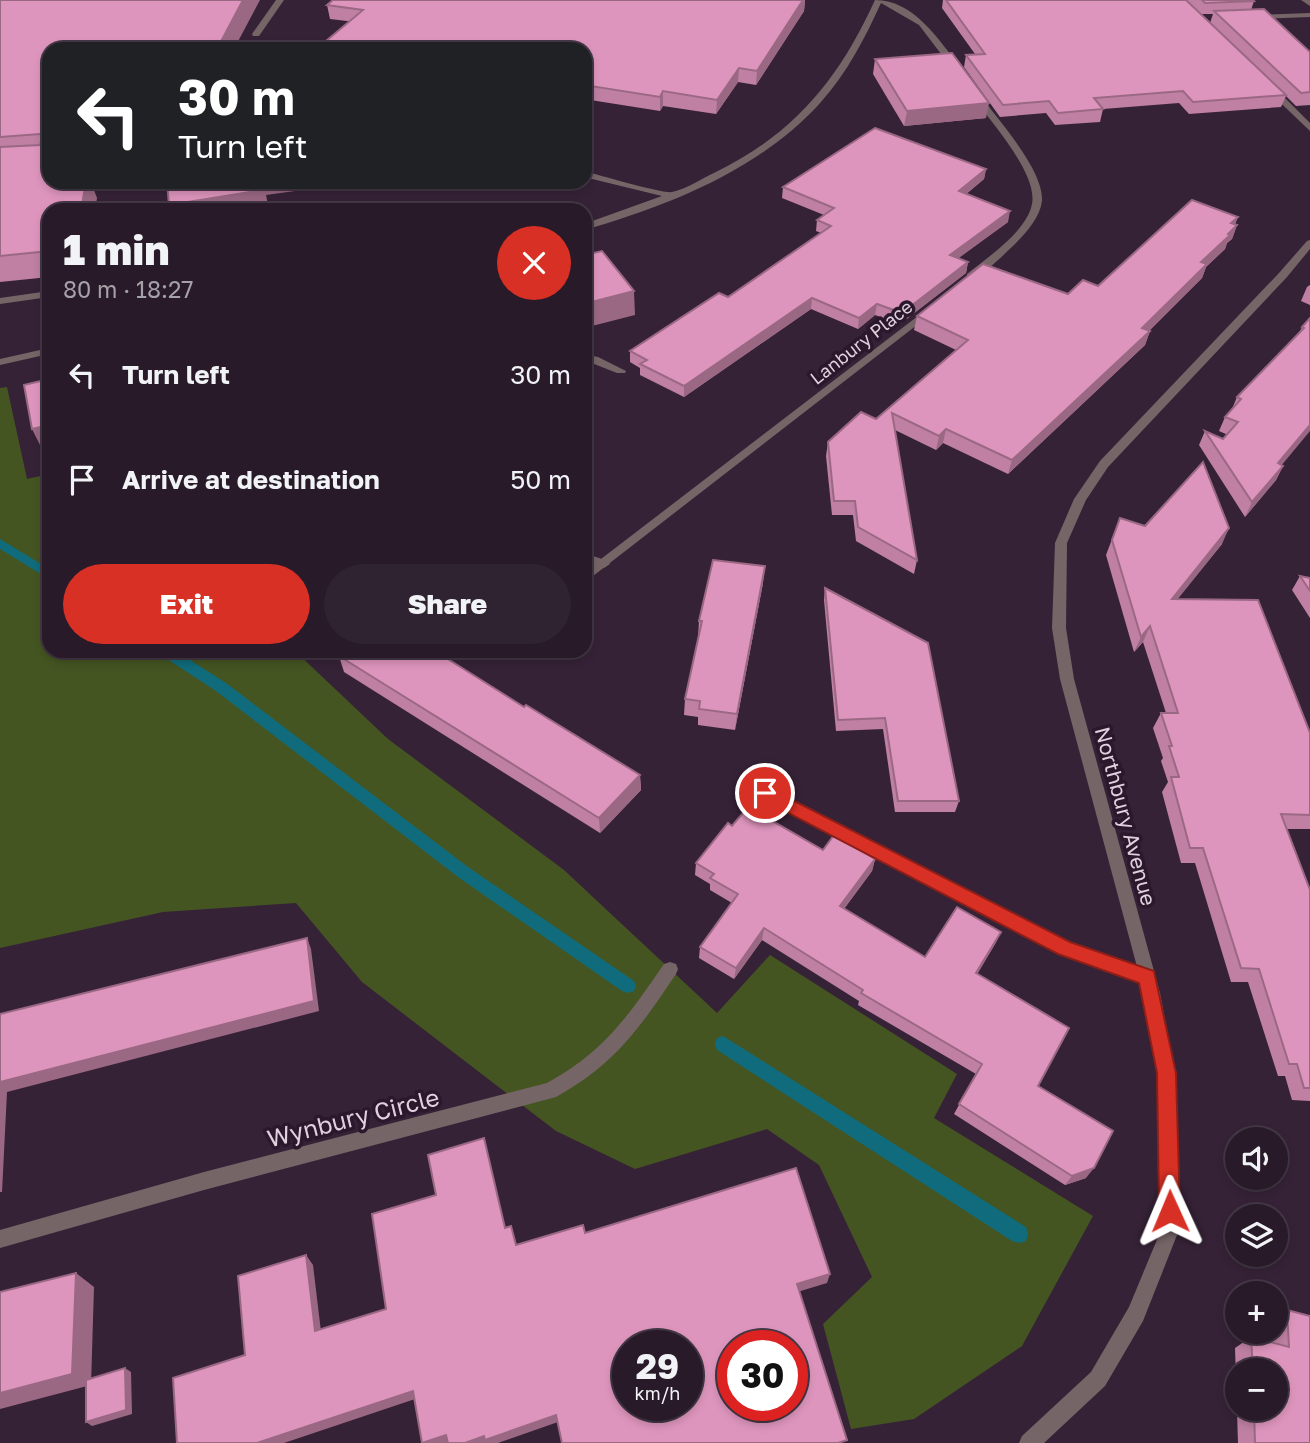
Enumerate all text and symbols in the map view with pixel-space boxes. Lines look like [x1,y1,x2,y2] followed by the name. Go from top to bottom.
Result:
[178,67,295,126] text: 30 m
[63,70,154,161] icon: left
[178,127,307,165] text: Turn left
[63,224,170,274] text: 1 min
[497,226,571,300] button: close
[63,275,193,303] text: 80 m · 18:27
[805,295,917,389] street label: Lanbury Place
[63,356,101,394] icon: left
[122,359,230,390] text: Turn left
[510,359,571,390] text: 30 m
[63,461,101,499] icon: arrive
[122,464,380,495] text: Arrive at destination
[510,464,571,495] text: 50 m
[63,564,310,644] button: Exit
[324,564,571,644] button: Share
[1090,724,1162,908] street label: Northbury Avenue
[735,763,795,823] pin
[746,774,784,812] icon: arrive
[264,1082,442,1152] street label: Wynbury Circle
[1225,1127,1288,1421] map controls
[1225,1127,1288,1190] button: sound
[1133,1174,1207,1248] position arrow
[1225,1204,1288,1267] button: layers
[1225,1281,1288,1344] button: +
[717,1330,808,1421] speed limit sign: 30
[636,1345,679,1387] text: 29
[1225,1358,1288,1421] button: −
[635,1382,680,1404] text: km/h

